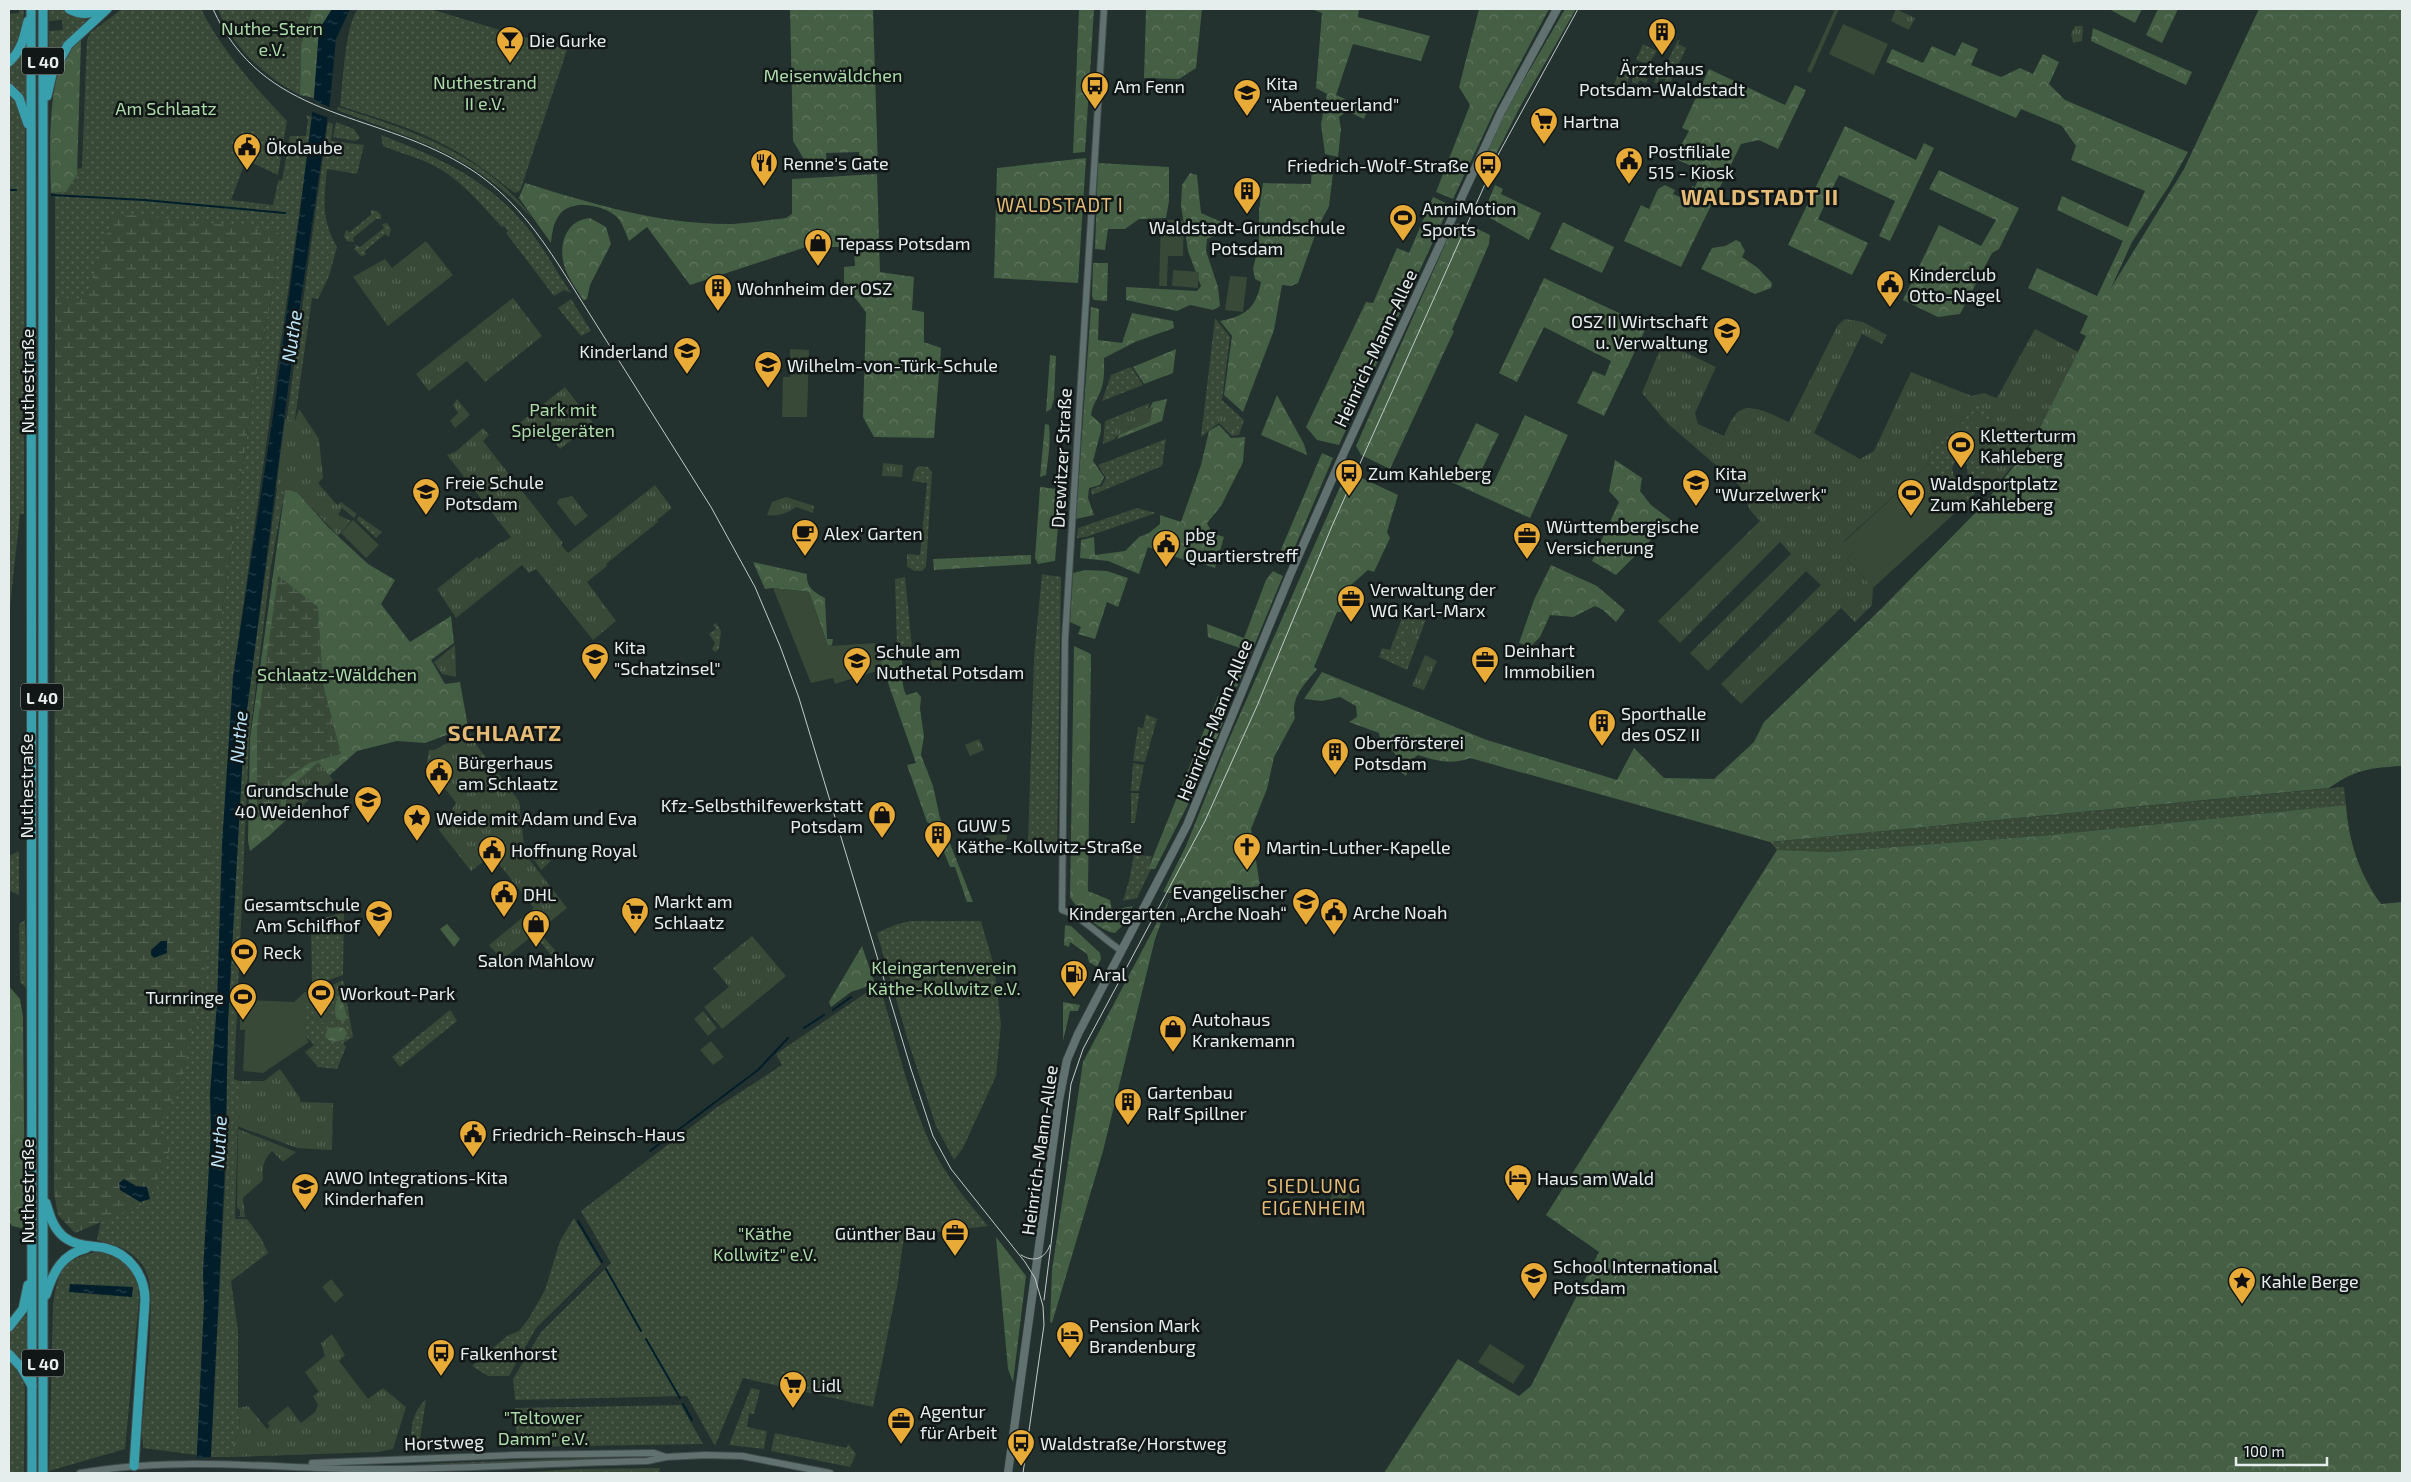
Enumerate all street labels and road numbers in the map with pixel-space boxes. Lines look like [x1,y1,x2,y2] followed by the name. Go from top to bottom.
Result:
[22,48,64,74] road number: L 40
[1329,266,1421,430] street label: Heinrich-Mann-Allee
[16,329,38,433] street label: Nuthestraße
[1046,387,1076,529] street label: Drewitzer Straße
[1172,636,1256,804] street label: Heinrich-Mann-Allee
[21,684,63,710] road number: L 40
[15,734,37,838] street label: Nuthestraße
[1016,1064,1062,1236] street label: Heinrich-Mann-Allee
[16,1139,38,1243] street label: Nuthestraße
[22,1350,64,1376] road number: L 40
[404,1430,484,1454] street label: Horstweg

